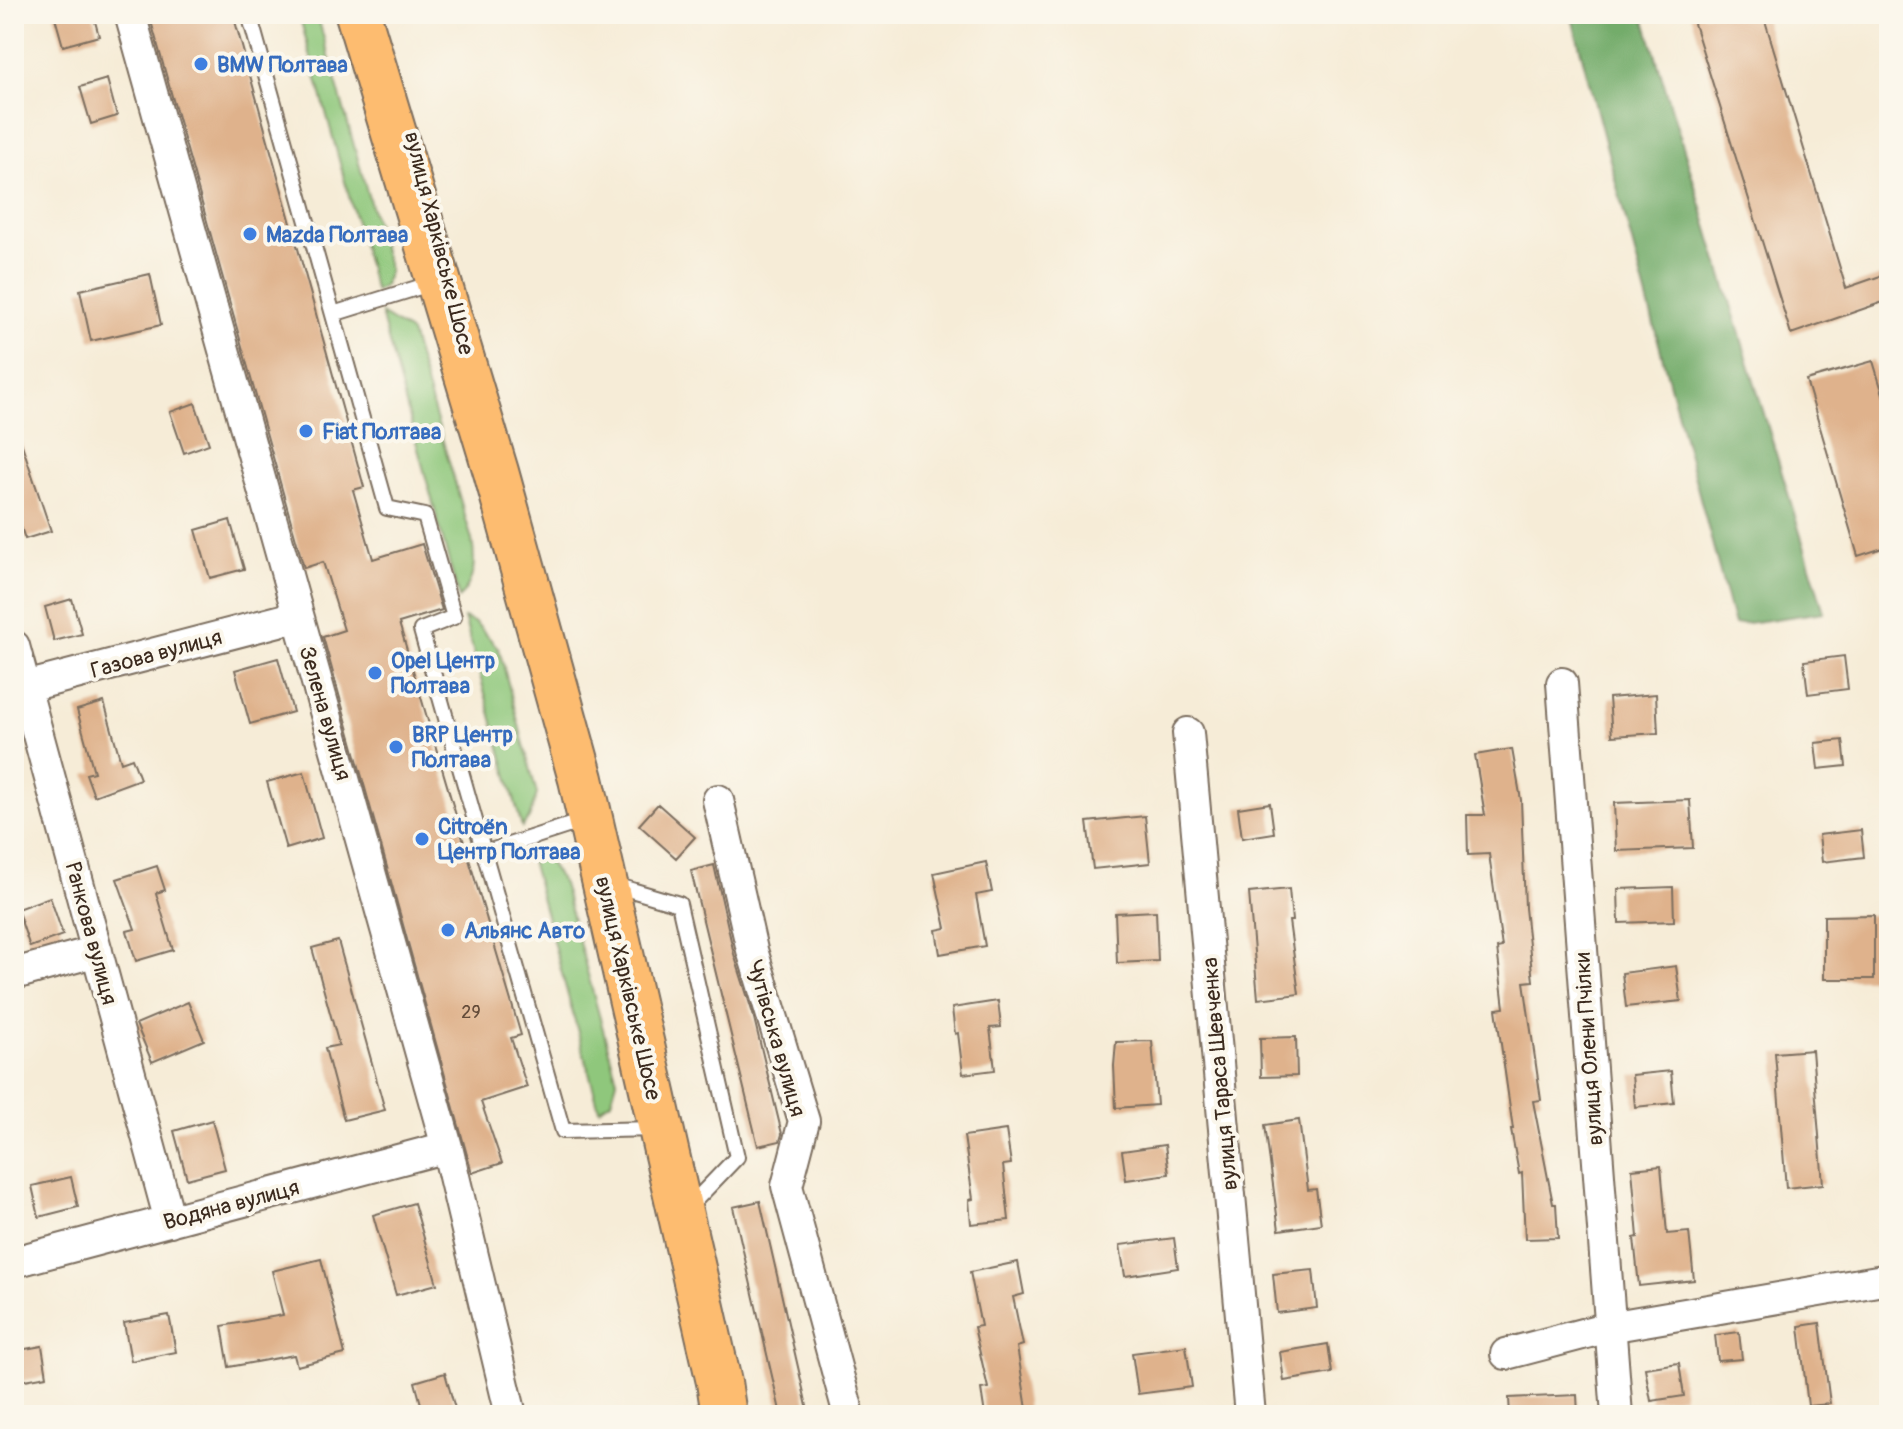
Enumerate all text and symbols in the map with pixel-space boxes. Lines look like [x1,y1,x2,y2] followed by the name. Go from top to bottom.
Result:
[217,51,348,79] place label: BMW Полтава
[192,55,210,73] marker: BMW Полтава
[398,129,480,358] street label: вулиця Харківське Шосе
[266,221,408,249] place label: Mazda Полтава
[241,225,259,243] marker: Mazda Полтава
[322,418,441,446] place label: Fiat Полтава
[297,422,315,440] marker: Fiat Полтава
[88,623,225,685] street label: Газова вулиця
[293,643,358,784] street label: Зелена вулиця
[391,647,495,700] place label: Opel Центр Полтава
[366,664,384,682] marker: Opel Центр Полтава
[412,721,513,774] place label: BRP Центр Полтава
[387,738,405,756] marker: BRP Центр Полтава
[438,813,581,866] place label: Citroën Центр Полтава
[413,830,431,848] marker: Citroën Центр Полтава
[59,859,124,1008] street label: Ранкова вулиця
[589,873,667,1103] street label: вулиця Харківське Шосе
[464,917,585,945] place label: Альянс Авто
[439,921,457,939] marker: Альянс Авто
[1568,951,1610,1146] street label: вулиця Олени Пчілки
[1196,956,1244,1192] street label: вулиця Тараса Шевченка
[740,957,812,1120] street label: Чутівська вулиця
[461,1001,481,1024] house number: 29
[160,1173,302,1237] street label: Водяна вулиця

